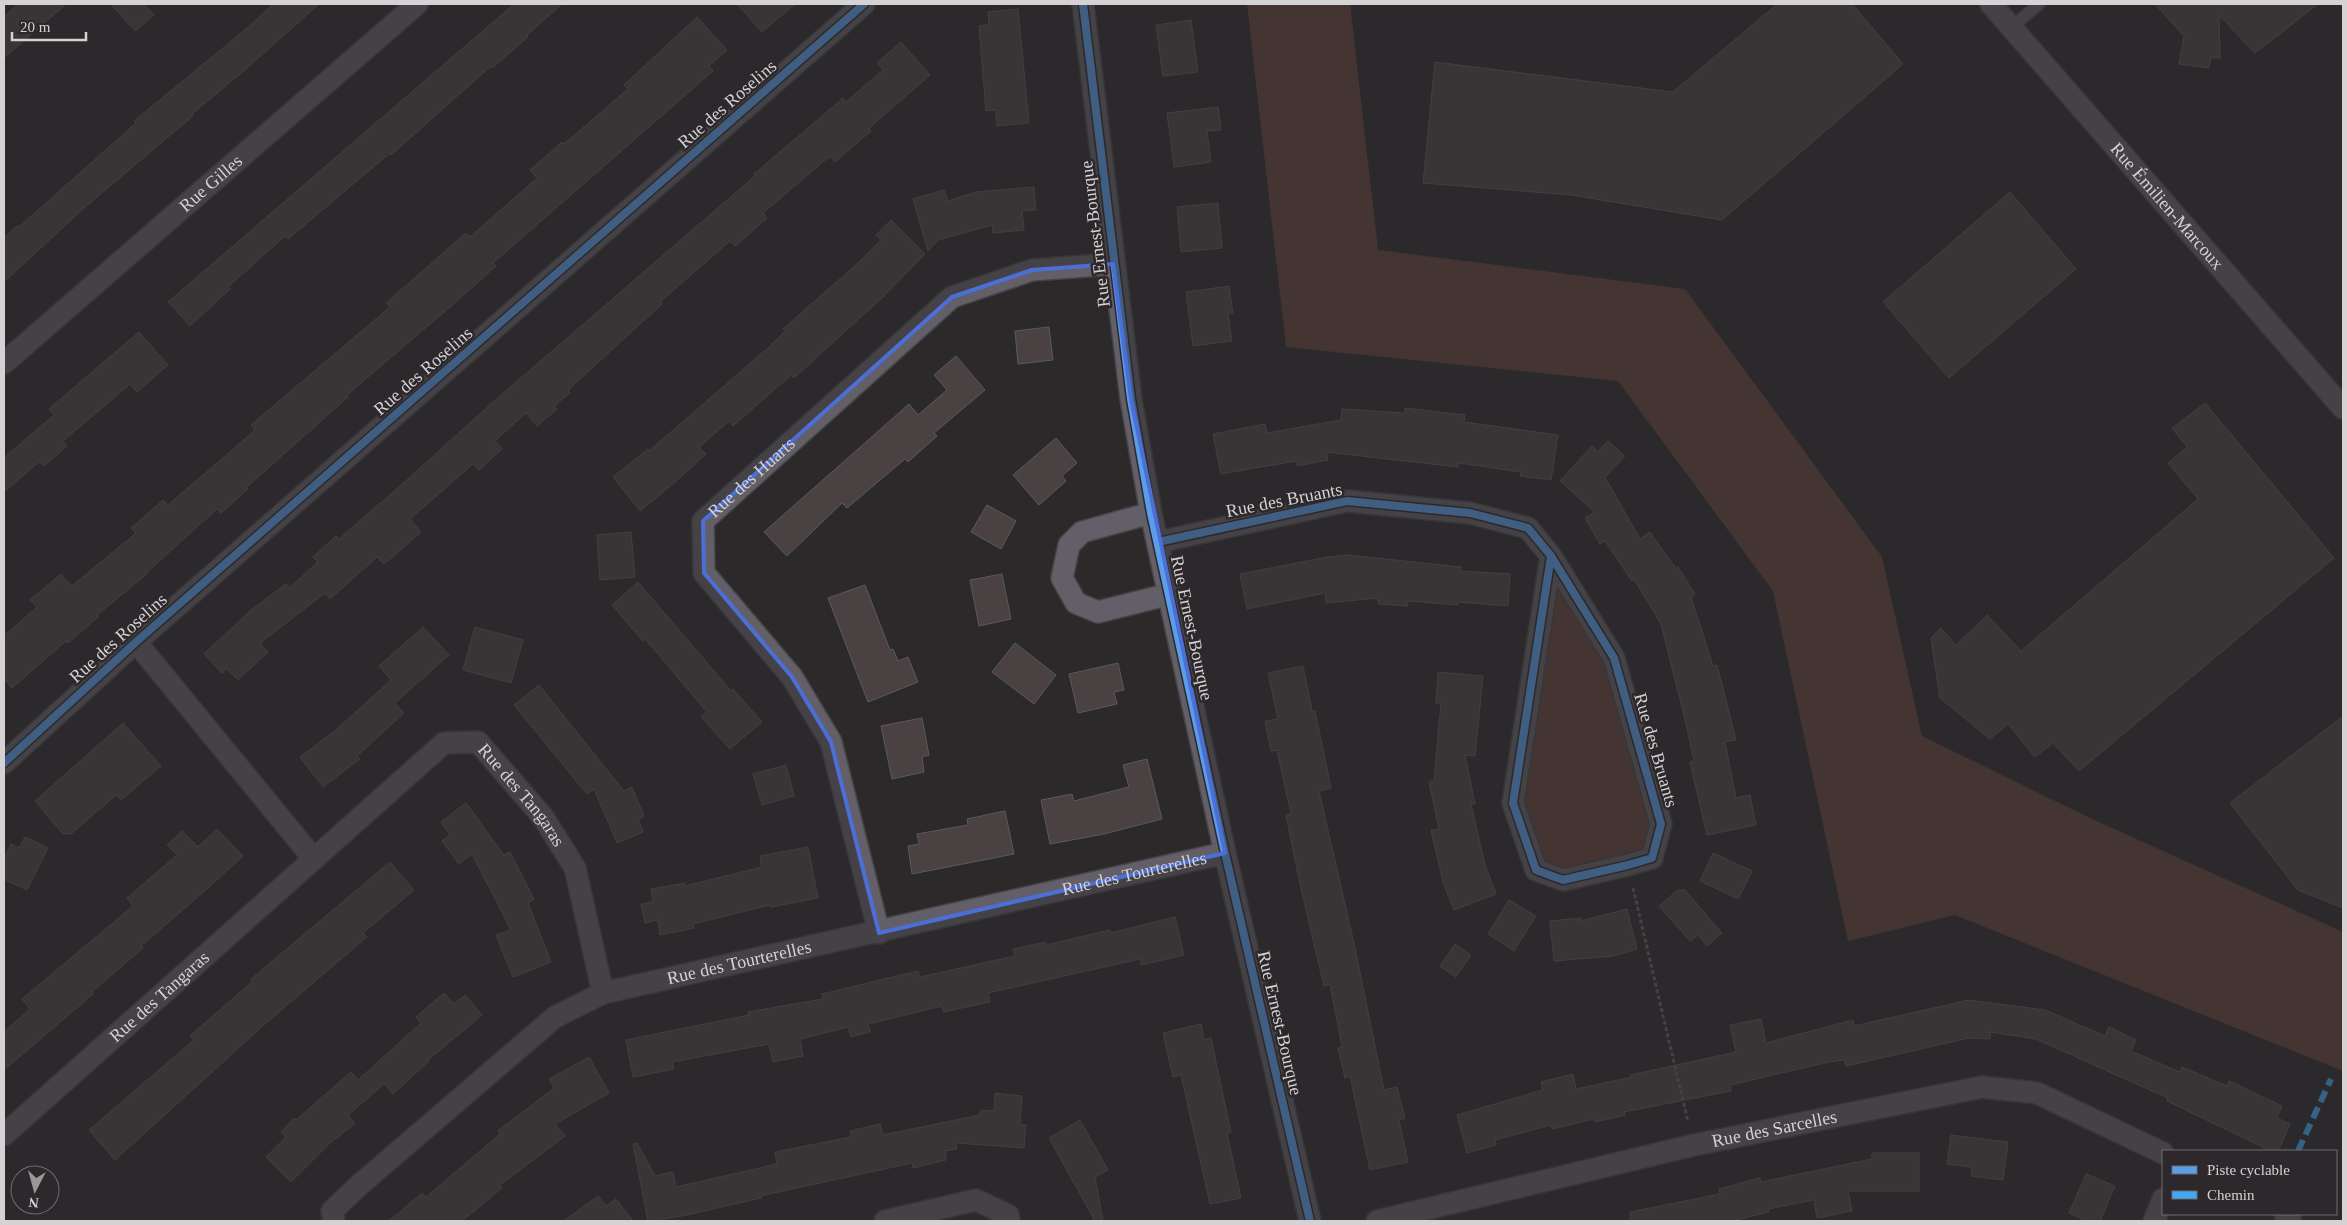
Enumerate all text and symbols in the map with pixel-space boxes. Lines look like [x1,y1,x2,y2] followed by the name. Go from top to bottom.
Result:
[12,10,86,42] scale bar
[20,19,51,35] text: 20 m
[674,56,780,152] street label: Rue des Roselins
[2106,139,2228,274] street label: Rue Émilien-Marcoux
[175,151,246,216] street label: Rue Gilles
[1076,160,1114,308] street label: Rue Ernest-Bourque
[370,323,476,419] street label: Rue des Roselins
[704,433,799,522] street label: Rue des Huarts
[1224,479,1344,521] street label: Rue des Bruants
[1167,554,1217,702] street label: Rue Ernest-Bourque
[65,589,171,687] street label: Rue des Roselins
[1630,691,1682,809] street label: Rue des Bruants
[474,740,569,850] street label: Rue des Tangaras
[1060,847,1208,899] street label: Rue des Tourterelles
[665,936,813,988] street label: Rue des Tourterelles
[105,947,213,1046] street label: Rue des Tangaras
[1254,949,1306,1097] street label: Rue Ernest-Bourque
[1710,1106,1839,1151] street label: Rue des Sarcelles
[2162,1150,2337,1215] legend
[2207,1162,2290,1178] text: Piste cyclable
[10,1165,60,1215] north arrow
[2207,1187,2255,1203] text: Chemin
[28,1194,40,1210] text: N

